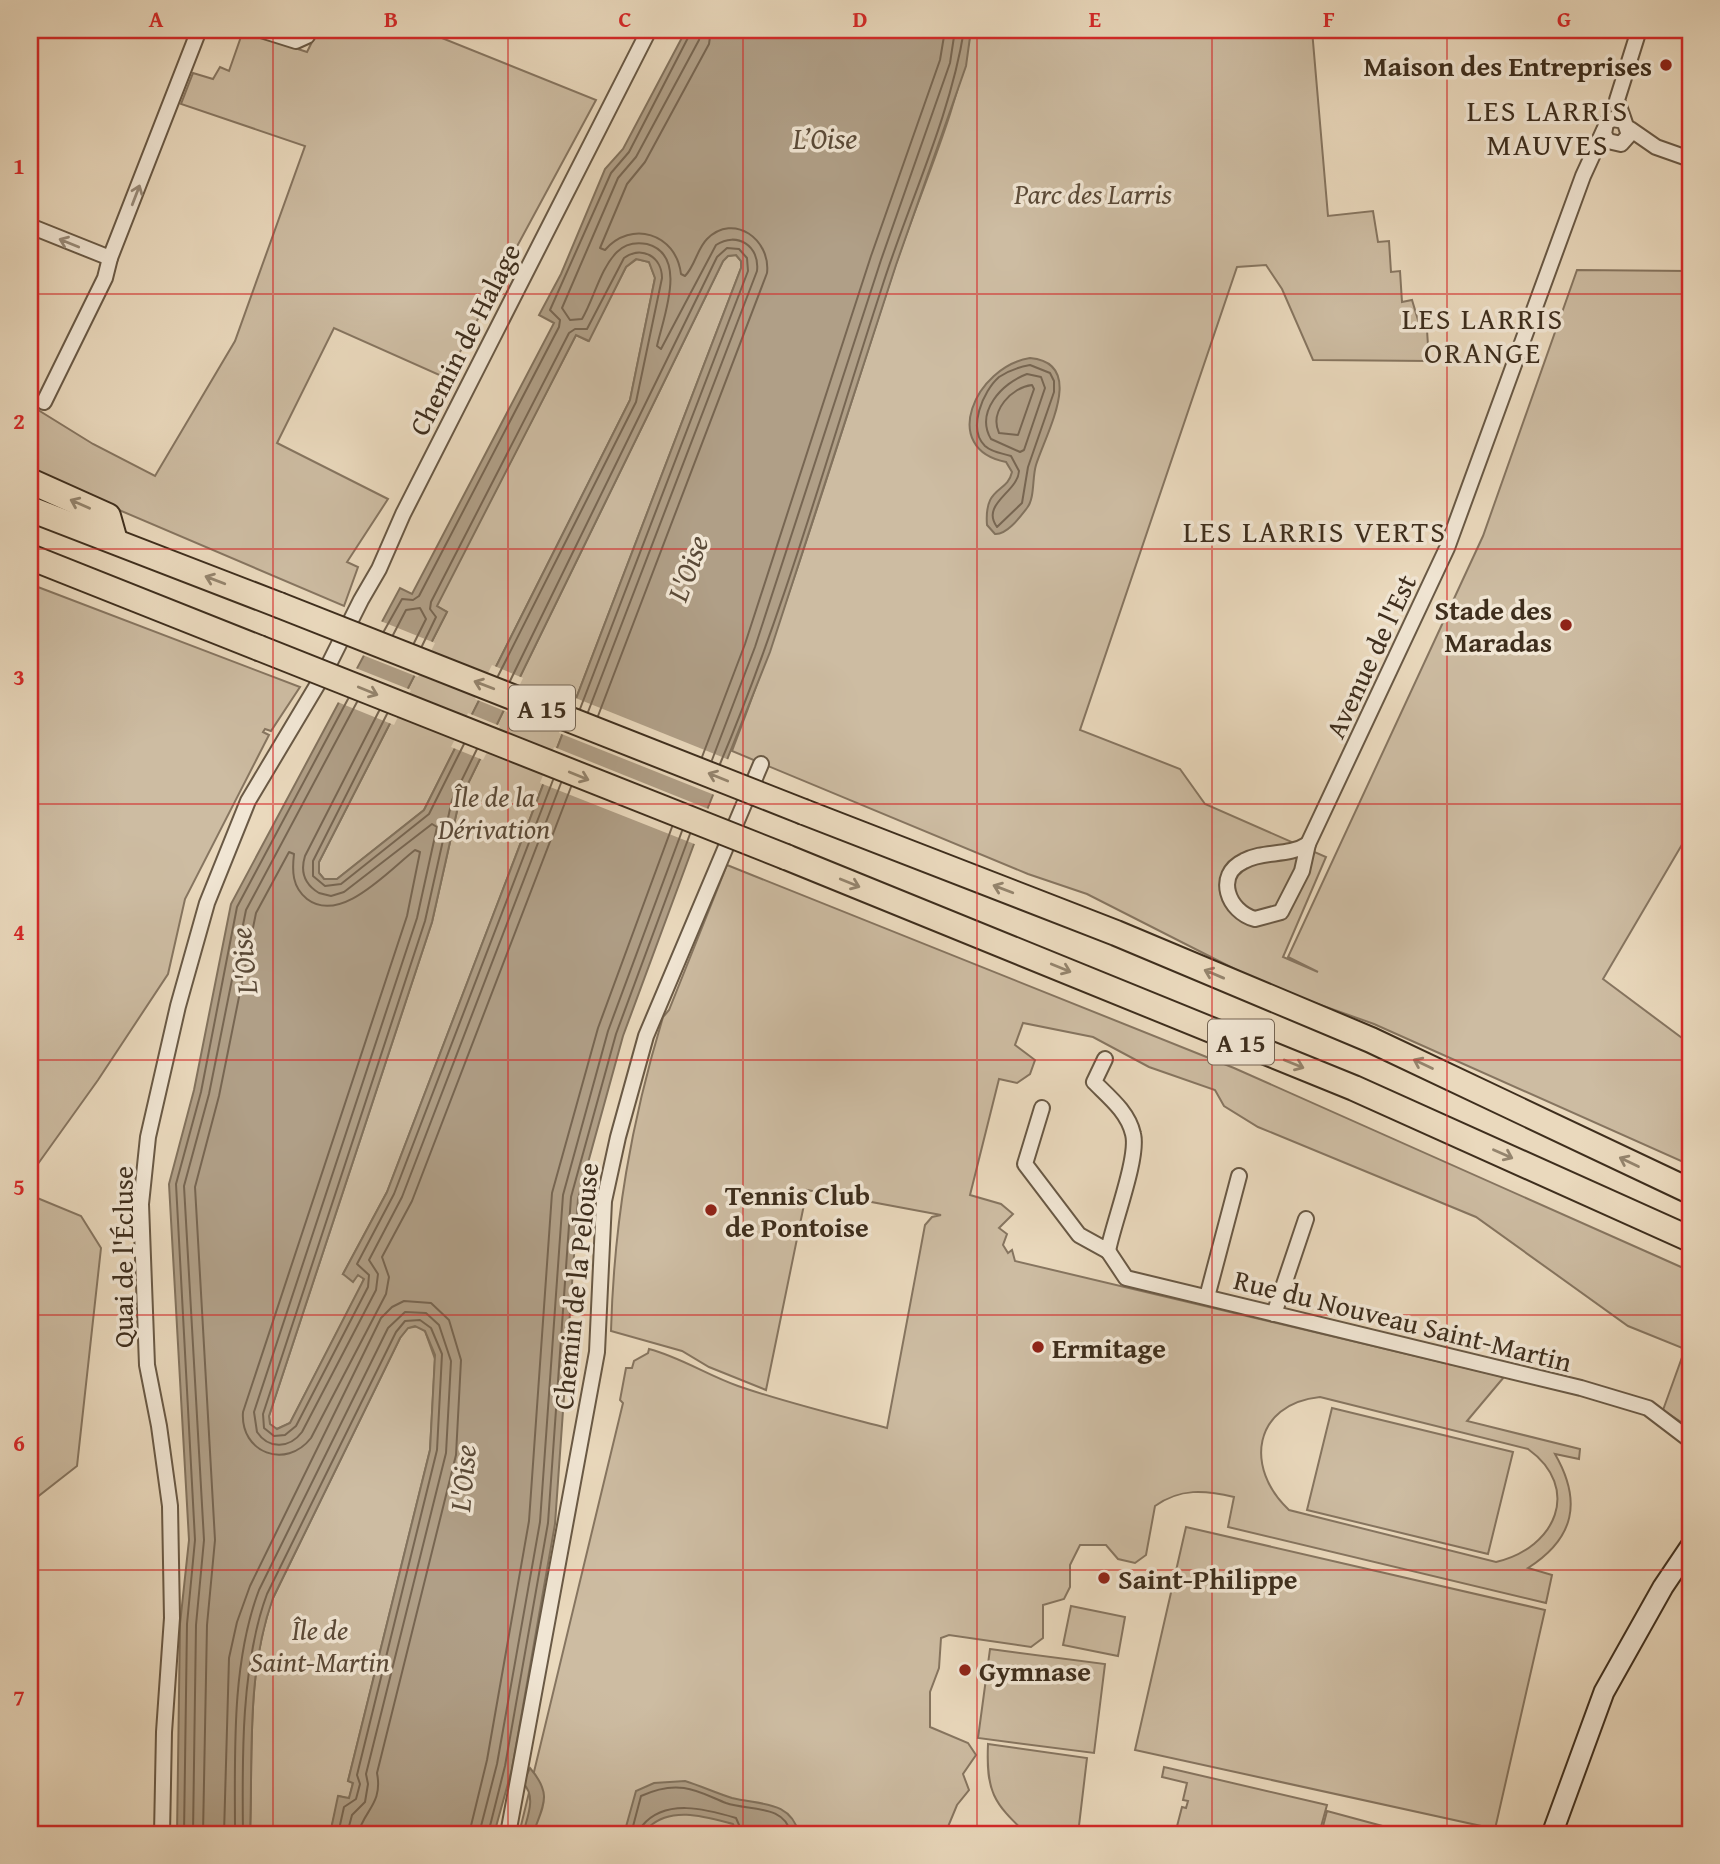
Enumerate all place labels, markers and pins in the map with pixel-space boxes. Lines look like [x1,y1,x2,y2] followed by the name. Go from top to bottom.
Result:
[1364,45,1652,86] place label: Maison des Entreprises
[1658,57,1674,73] marker: Maison des Entreprises
[1435,589,1552,662] place label: Stade des Maradas
[1558,617,1574,633] marker: Stade des Maradas
[725,1174,870,1247] place label: Tennis Club de Pontoise
[703,1202,719,1218] marker: Tennis Club de Pontoise
[1052,1327,1166,1368] place label: Ermitage
[1030,1339,1046,1355] marker: Ermitage
[1118,1558,1297,1599] place label: Saint-Philippe
[1096,1570,1112,1586] marker: Saint-Philippe
[979,1650,1091,1691] place label: Gymnase
[957,1662,973,1678] marker: Gymnase

